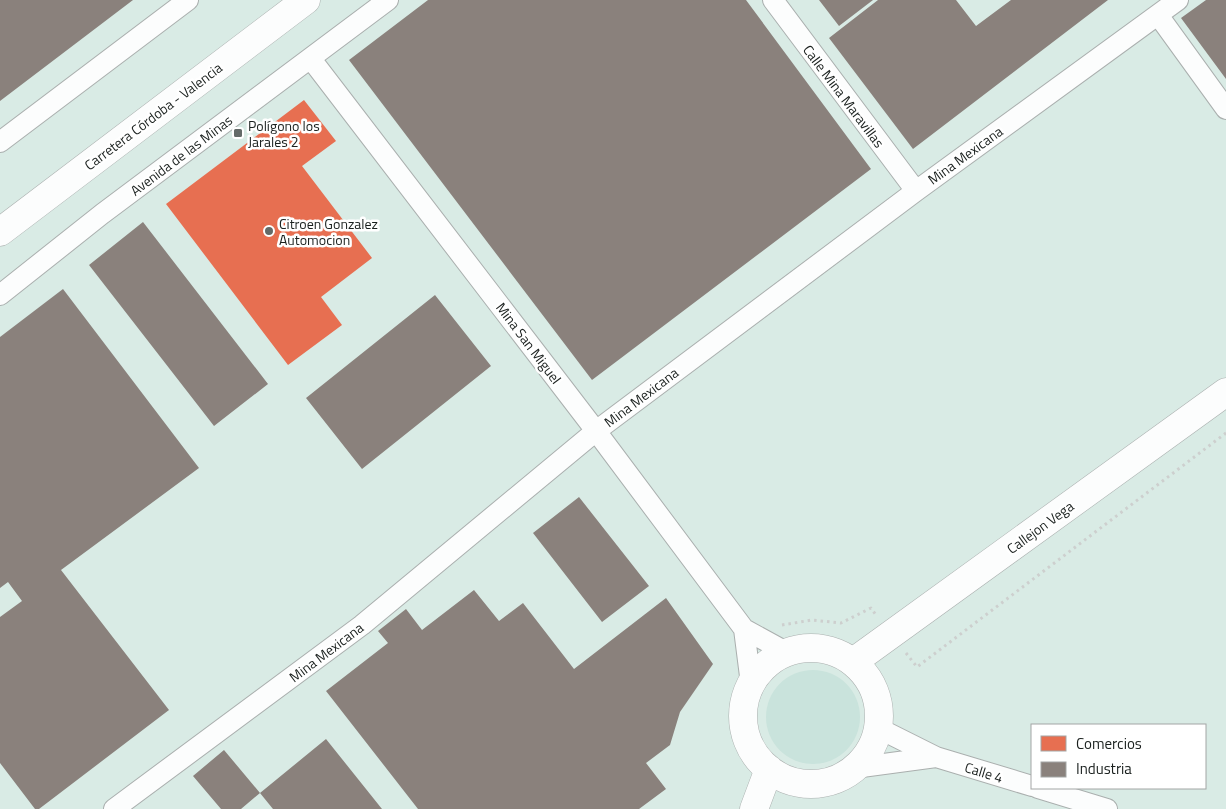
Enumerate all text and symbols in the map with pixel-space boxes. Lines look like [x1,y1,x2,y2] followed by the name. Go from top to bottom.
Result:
[798,40,890,152] street label: Calle Mina Maravillas
[80,57,226,175] street label: Carretera Córdoba - Valencia
[126,110,236,200] street label: Avenida de las Minas
[248,115,320,152] place label: Polígono los Jarales 2
[923,121,1007,189] street label: Mina Mexicana
[232,127,244,139] marker: Polígono los Jarales 2
[279,213,378,250] place label: Citroen Gonzalez Automocion
[263,225,275,237] marker: Citroen Gonzalez Automocion
[491,298,567,388] street label: Mina San Miguel
[599,362,683,432] street label: Mina Mexicana
[1002,496,1078,558] street label: Callejon Vega
[284,617,368,687] street label: Mina Mexicana
[1031,724,1206,789] legend
[1076,732,1142,755] text: Comercios
[962,756,1006,788] street label: Calle 4
[1076,757,1132,780] text: Industria

